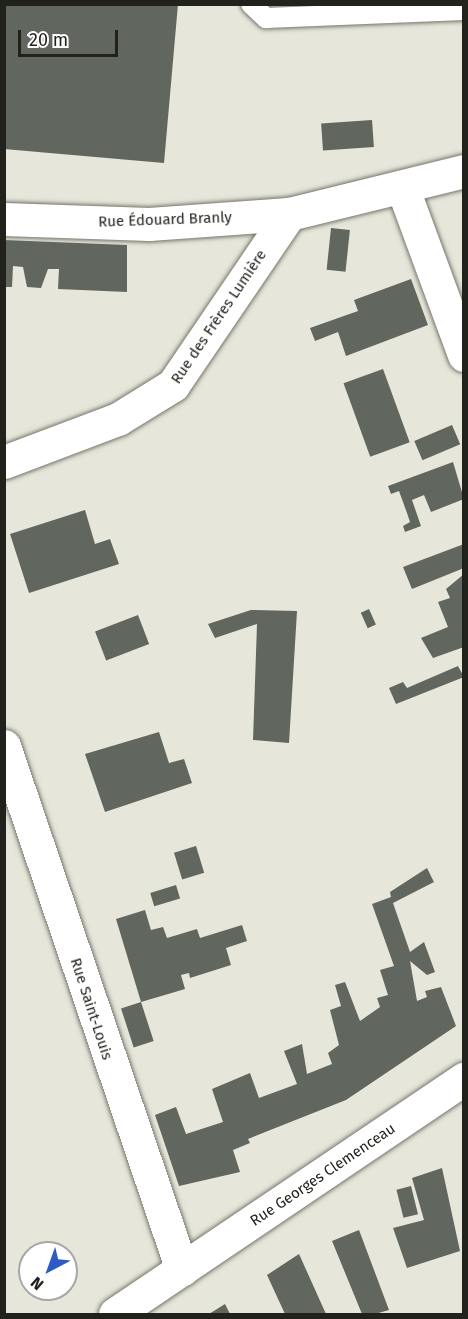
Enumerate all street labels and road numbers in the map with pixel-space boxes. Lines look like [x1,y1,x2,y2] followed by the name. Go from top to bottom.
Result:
[98,209,232,231] street label: Rue Édouard Branly
[167,247,271,387] street label: Rue des Frères Lumière
[66,956,116,1062] street label: Rue Saint-Louis
[247,1120,399,1230] street label: Rue Georges Clemenceau

